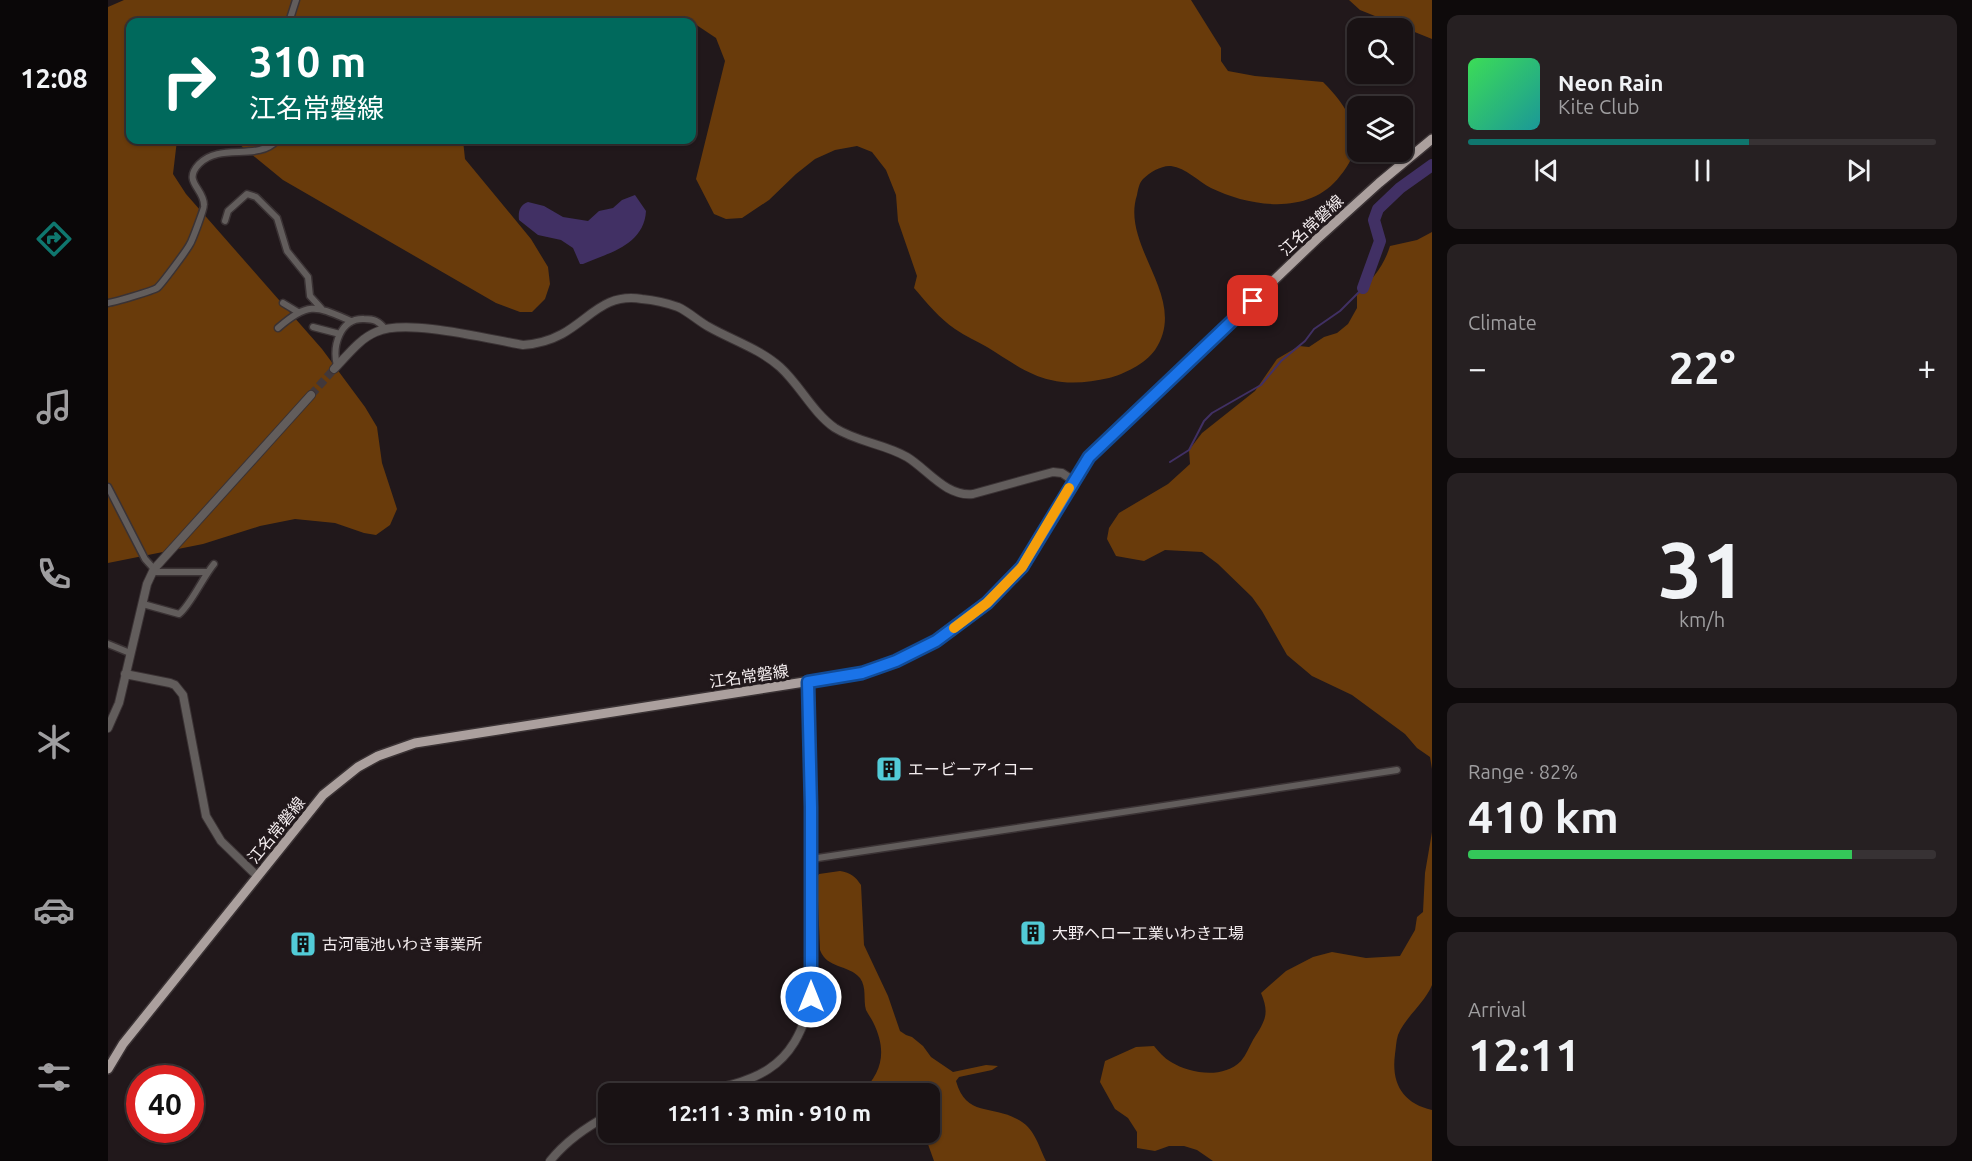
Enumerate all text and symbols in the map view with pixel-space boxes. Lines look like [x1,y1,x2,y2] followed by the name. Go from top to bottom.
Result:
[1347,18,1413,162] map controls
[1347,18,1413,84] button: search
[249,38,366,85] text: 310 m
[150,42,228,120] icon: right
[20,63,88,93] text: 12:08
[1558,70,1663,95] text: Neon Rain
[249,93,384,123] text: 江名常磐線
[1558,95,1640,118] text: Kite Club
[1347,96,1413,162] button: layers
[1530,154,1563,187] icon: previous
[1686,154,1719,187] icon: pause
[1842,154,1875,187] icon: next
[1276,191,1346,259] street label: 江名常磐線
[33,218,75,260] icon: directions
[1227,275,1278,326] pin
[1236,284,1269,317] icon: arrive
[1468,311,1537,334] text: Climate
[1669,342,1735,393] text: 22°
[1468,349,1487,386] text: −
[1917,349,1936,386] text: +
[33,386,75,428] icon: music
[1658,525,1746,613] text: 31
[33,553,75,595] icon: phone
[1679,608,1725,631] text: km/h
[708,662,790,690] street label: 江名常磐線
[33,721,75,763] icon: climate
[874,754,904,784] building icon: エービーアイコー
[908,760,1035,778] place label: エービーアイコー
[1468,760,1578,783] text: Range · 82%
[1468,791,1619,842] text: 410 km
[244,793,308,867] street label: 江名常磐線
[33,889,75,931] icon: car
[1018,918,1048,948] building icon: 大野ヘロー工業いわき工場
[1052,924,1244,942] place label: 大野ヘロー工業いわき工場
[288,929,318,959] building icon: 古河電池いわき事業所
[322,935,482,953] place label: 古河電池いわき事業所
[779,965,843,1029] position arrow
[1468,998,1526,1021] text: Arrival
[1468,1029,1581,1080] text: 12:11
[33,1056,75,1098] icon: filters
[126,1065,204,1143] speed limit sign: 40
[667,1100,871,1125] text: 12:11 · 3 min · 910 m

